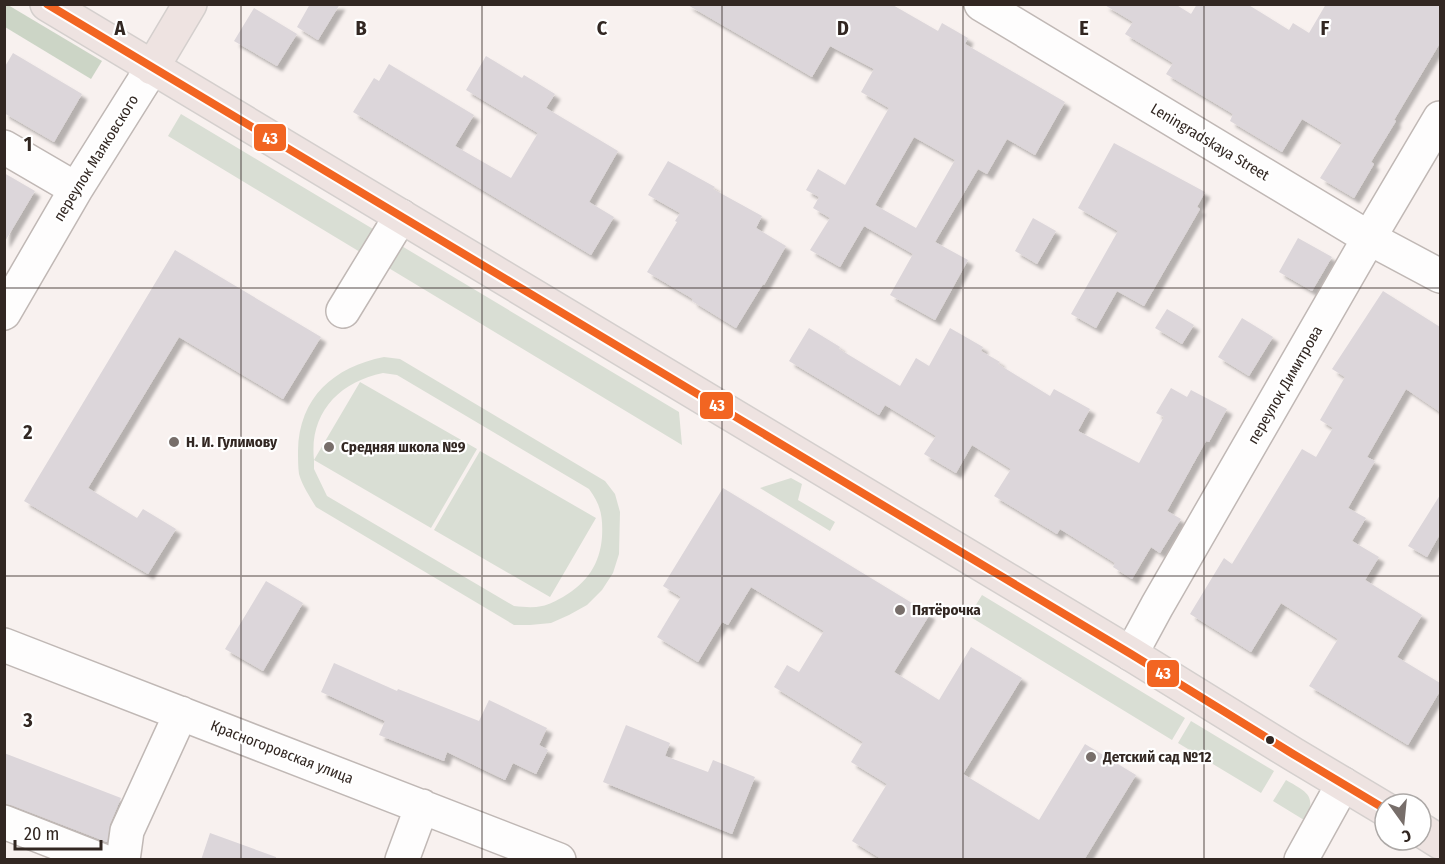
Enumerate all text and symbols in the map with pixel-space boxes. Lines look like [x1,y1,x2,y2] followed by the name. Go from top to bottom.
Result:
[114,16,127,40] text: A
[355,16,367,40] text: B
[597,16,608,40] text: C
[837,16,849,40] text: D
[1079,16,1089,40] text: E
[1321,16,1330,40] text: F
[50,91,142,225] street label: переулок Маяковского
[1147,100,1273,185] street label: Leningradskaya Street
[253,123,287,152] line badge: 43
[262,129,278,148] text: 43
[24,132,32,156] text: 1
[1244,323,1326,447] street label: переулок Димитрова
[699,391,734,420] line badge: 43
[709,396,725,415] text: 43
[22,420,33,444] text: 2
[186,433,278,451] place label: Н. И. Гулимову
[167,435,181,449] marker: Н. И. Гулимову
[341,438,466,456] place label: Средняя школа №9
[322,440,336,454] marker: Средняя школа №9
[912,601,981,619] place label: Пятёрочка
[893,603,907,617] marker: Пятёрочка
[1146,659,1180,688] line badge: 43
[1155,664,1171,683] text: 43
[22,708,33,732] text: 3
[208,716,356,788] street label: Красногоровская улица
[1264,734,1276,746] unlabelled marker
[1102,748,1212,766] place label: Детский сад №12
[1084,750,1098,764] marker: Детский сад №12
[1373,792,1433,852] north arrow
[15,813,100,851] scale bar
[24,823,59,845] text: 20 m
[1400,826,1413,846] text: С

